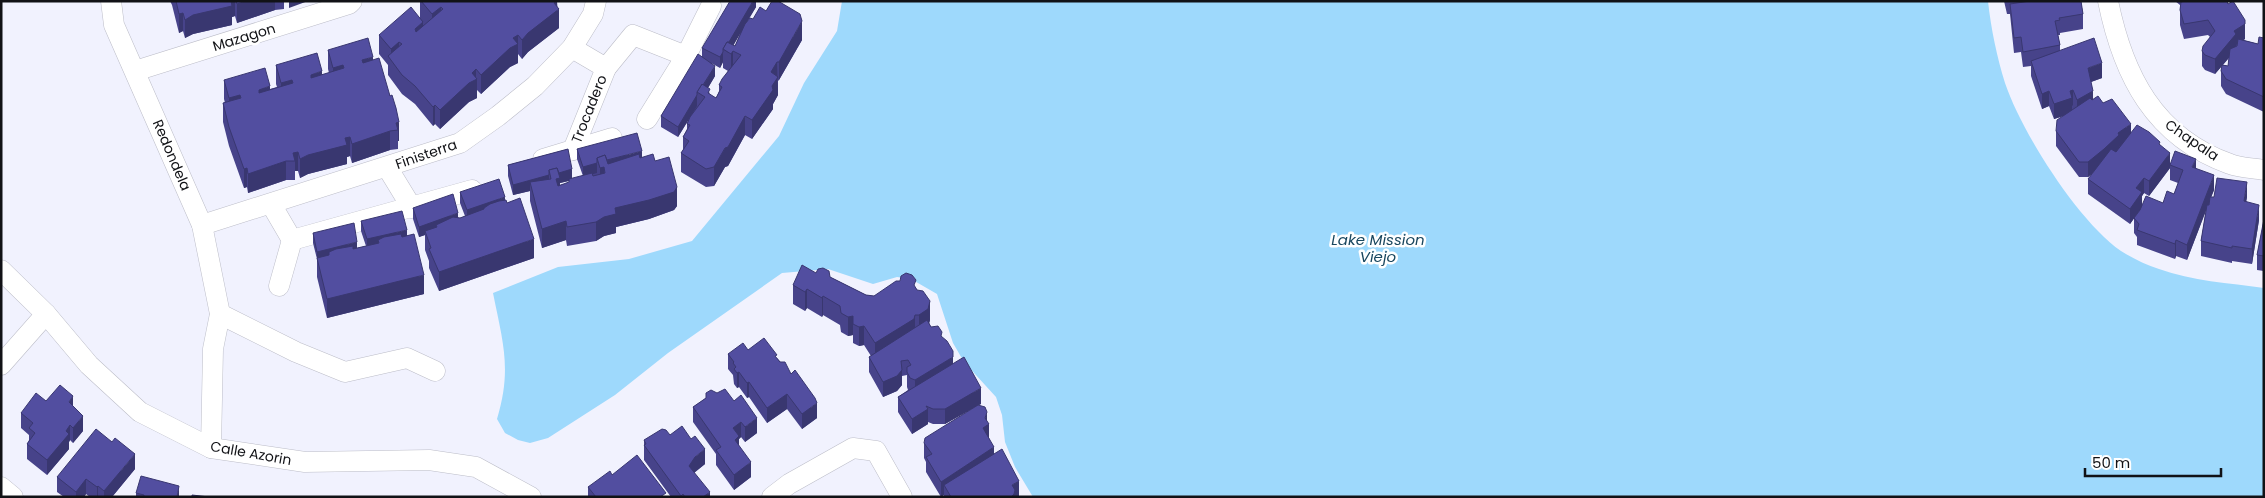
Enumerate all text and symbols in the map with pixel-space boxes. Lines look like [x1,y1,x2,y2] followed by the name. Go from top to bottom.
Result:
[210,18,278,56] street label: Mazagon
[566,72,612,146] street label: Trocadero
[2161,115,2223,165] street label: Chapala
[148,116,196,194] street label: Redondela
[393,134,459,174] street label: Finisterra
[1331,229,1425,267] water label: Lake Mission Viejo
[209,436,293,470] street label: Calle Azorin
[2085,446,2221,478] scale bar
[2092,452,2130,473] text: 50 m

